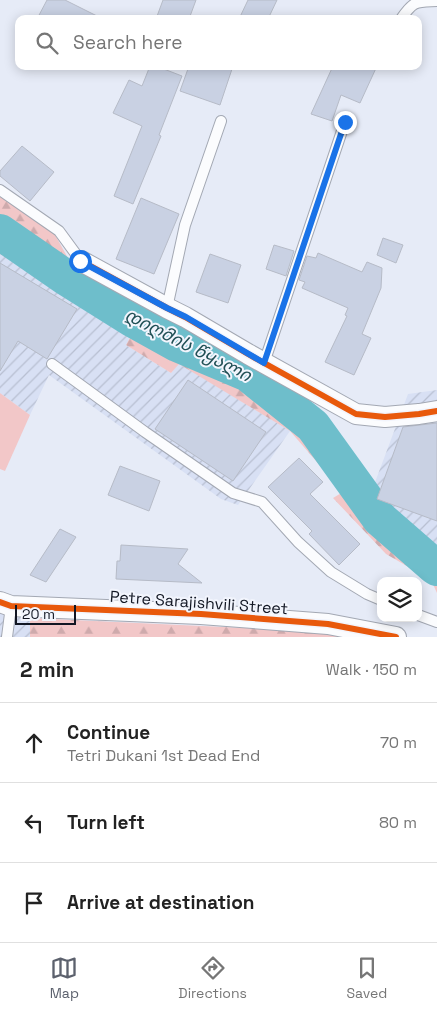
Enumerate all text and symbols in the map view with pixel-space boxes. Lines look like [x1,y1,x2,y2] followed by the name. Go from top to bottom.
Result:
[15,15,422,70] search box
[33,29,61,57] icon: search
[73,30,183,55] text: Search here
[334,111,357,134] route end
[69,250,92,273] route start
[121,303,256,387] water label: დიღმის წყალი
[377,577,422,622] map controls
[377,577,422,622] button: layers
[109,586,289,619] street label: Petre Sarajishvili Street
[15,602,76,625] scale bar
[22,605,55,623] text: 20 m
[20,656,74,683] text: 2 min
[326,659,417,680] text: Walk · 150 m
[67,720,150,745] text: Continue
[20,729,48,757] icon: ahead
[380,732,417,753] text: 70 m
[67,745,260,766] text: Tetri Dukani 1st Dead End
[20,809,48,837] icon: left
[67,810,145,835] text: Turn left
[379,812,417,833] text: 80 m
[20,889,48,917] icon: arrive
[67,890,255,915] text: Arrive at destination
[50,954,79,1002] tab: Map
[178,954,247,1002] tab: Directions
[346,954,387,1002] tab: Saved

